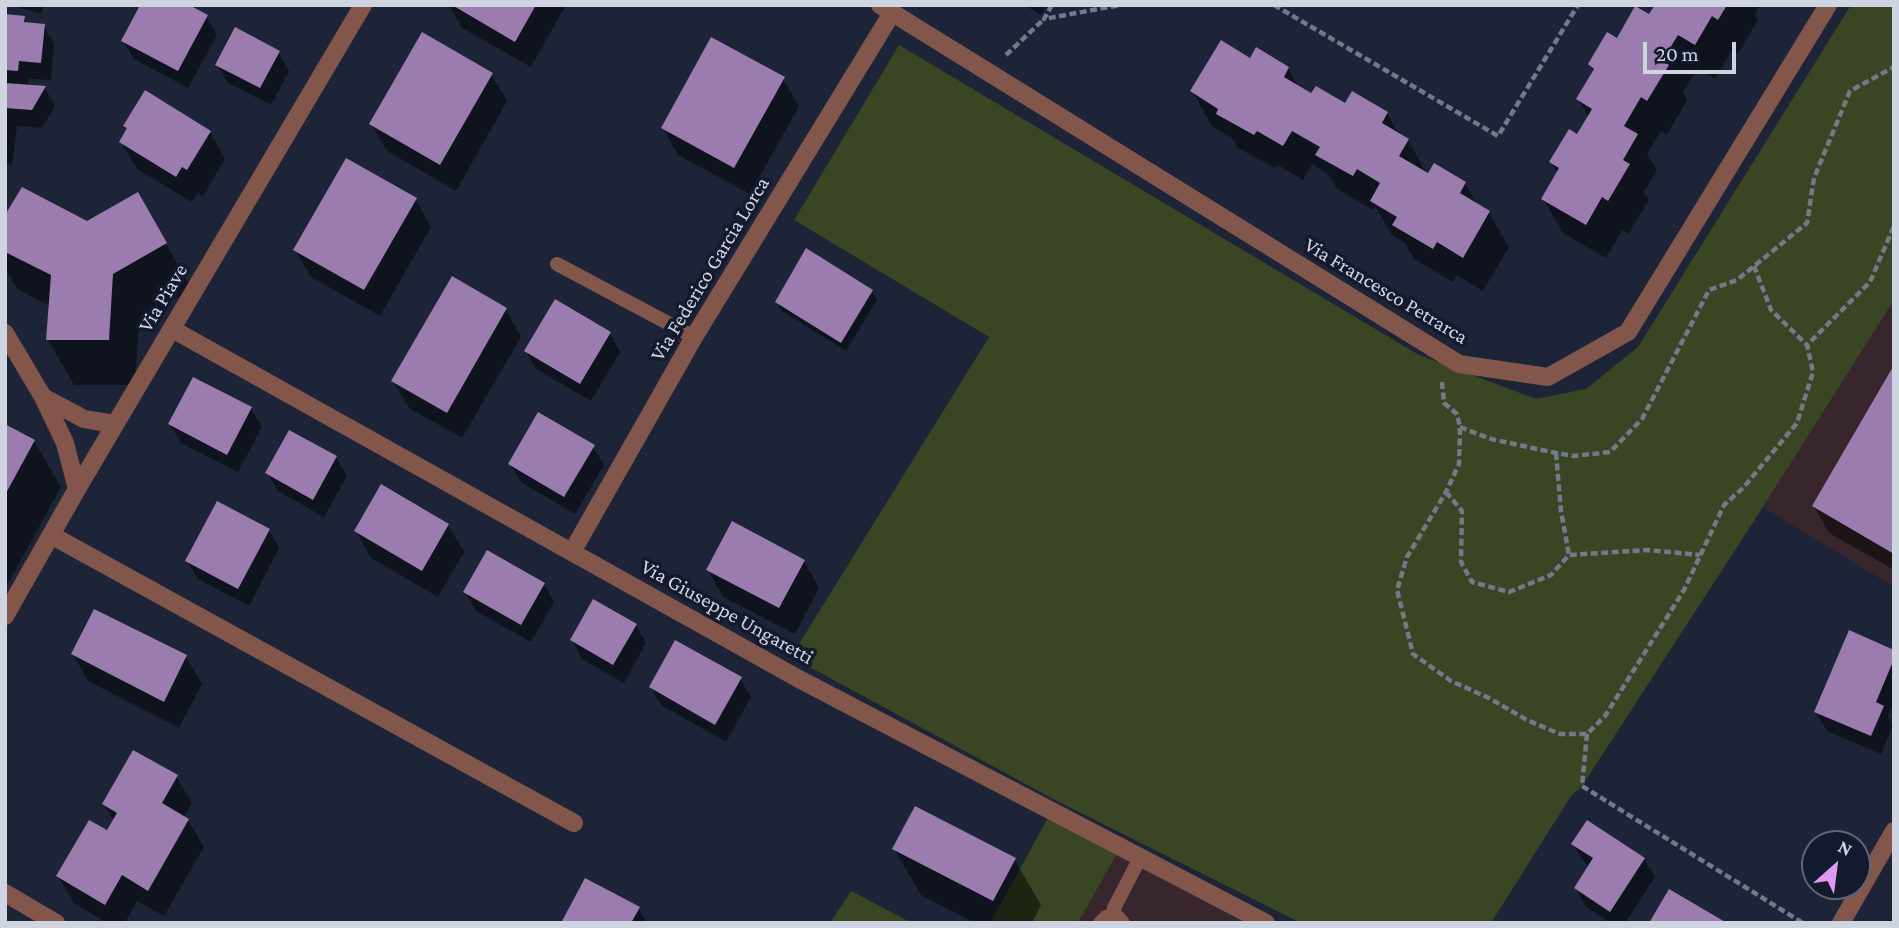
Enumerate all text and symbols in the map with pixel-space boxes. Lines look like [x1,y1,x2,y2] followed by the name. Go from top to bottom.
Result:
[1647,28,1740,72] scale bar
[1656,42,1699,66] text: 20 m
[645,172,775,366] street label: Via Federico Garcia Lorca
[1300,232,1472,350] street label: Via Francesco Petrarca
[133,259,193,337] street label: Via Piave
[636,554,818,670] street label: Via Giuseppe Ungaretti
[1801,830,1871,900] north arrow
[1834,835,1856,860] text: N

